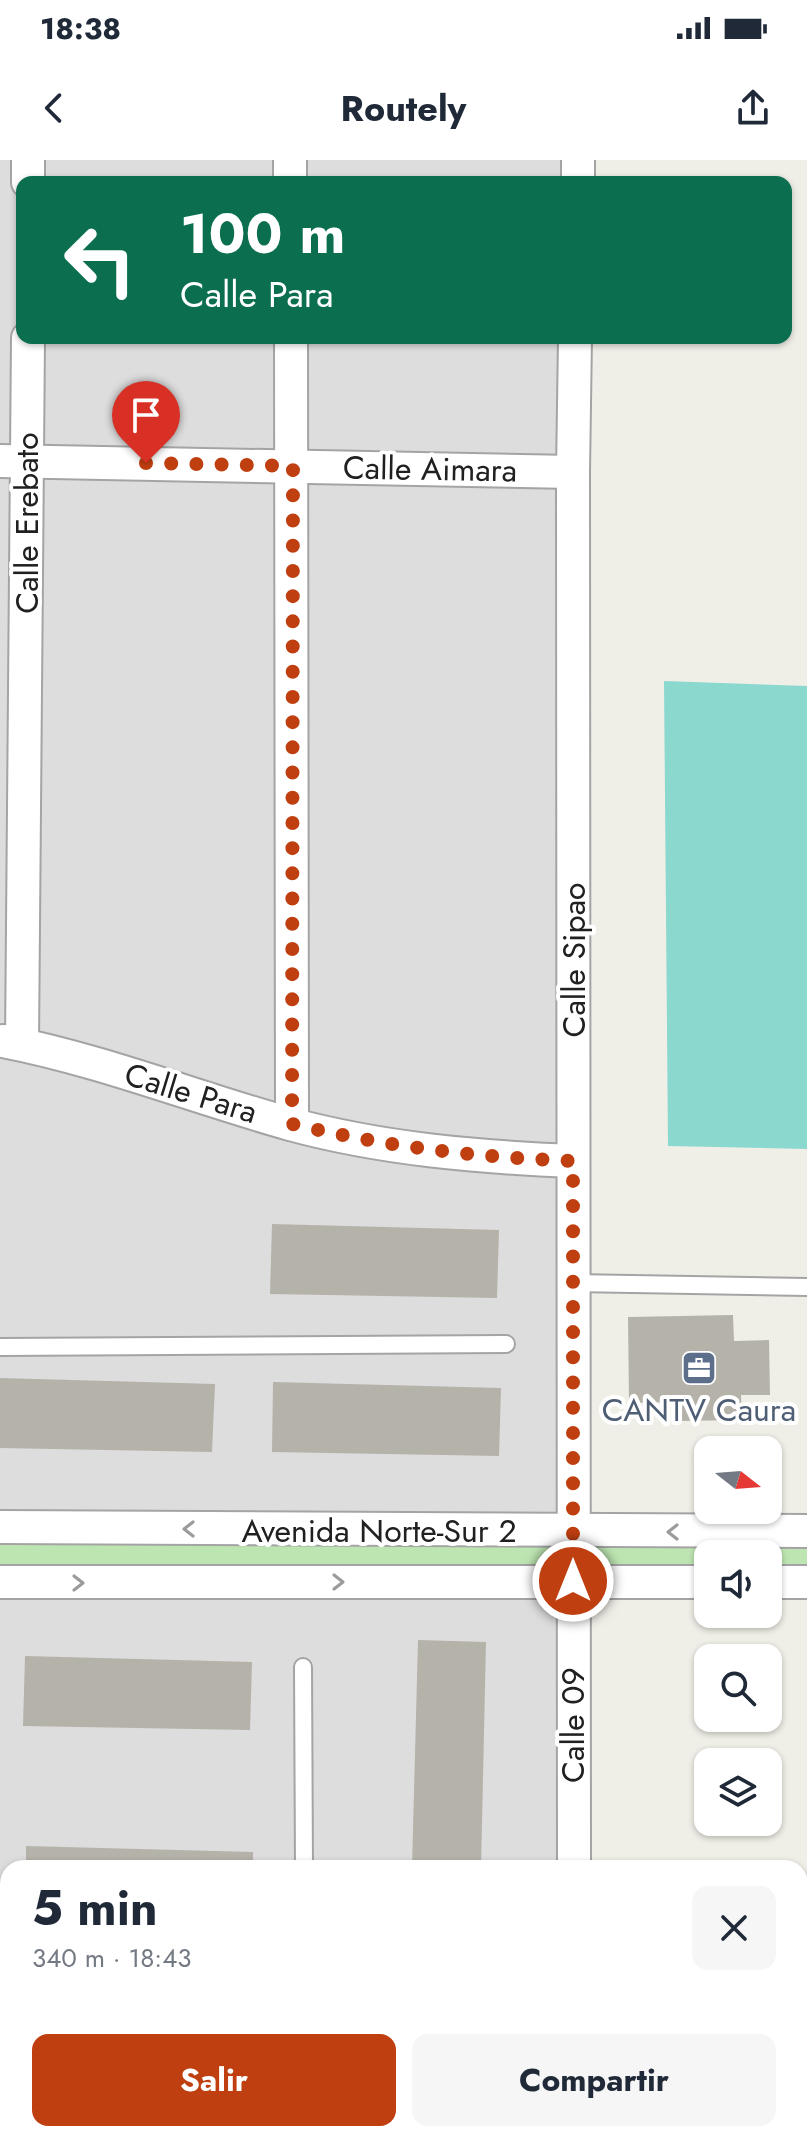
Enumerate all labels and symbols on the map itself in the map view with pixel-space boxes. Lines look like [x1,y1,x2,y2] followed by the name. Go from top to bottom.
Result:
[112,381,180,463] pin
[4,432,50,614] street label: Calle Erebato
[342,444,518,494] street label: Calle Aimara
[551,882,597,1038] street label: Calle Sipao
[119,1051,263,1135] street label: Calle Para
[680,1349,718,1387] office icon: CANTV Caura
[602,1387,796,1433] place label: CANTV Caura
[694,1436,782,1524] north arrow
[241,1508,517,1554] street label: Avenida Norte-Sur 2
[182,1520,195,1538] one-way arrow
[666,1523,679,1541] one-way arrow
[531,1539,615,1623] position arrow
[72,1574,85,1592] one-way arrow
[332,1574,345,1591] one-way arrow
[550,1667,596,1783] street label: Calle 09

